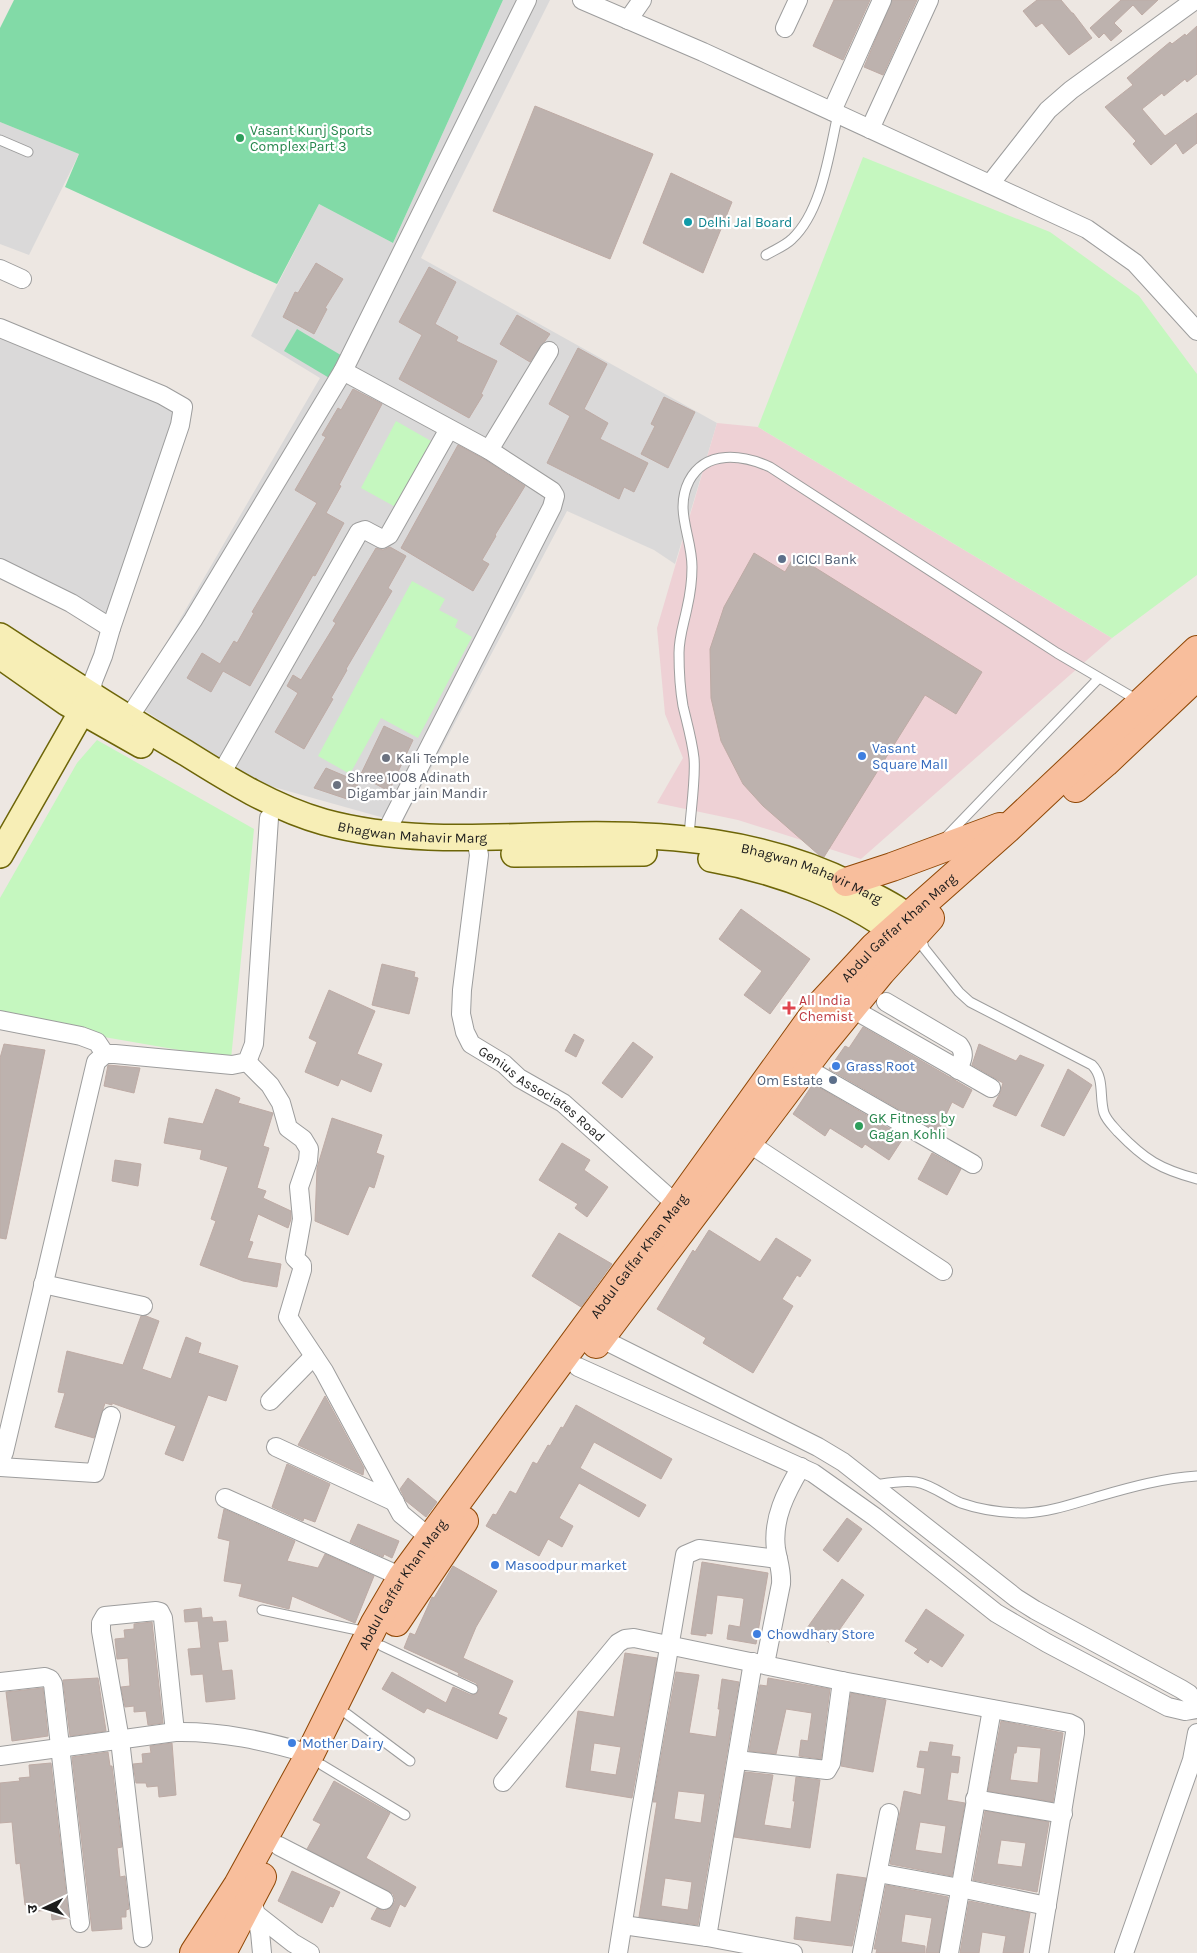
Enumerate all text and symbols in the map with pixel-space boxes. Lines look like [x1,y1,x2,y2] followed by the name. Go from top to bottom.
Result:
[250,122,372,155] place label: Vasant Kunj Sports Complex Part 3
[234,132,246,144] marker: Vasant Kunj Sports Complex Part 3
[698,214,792,231] place label: Delhi Jal Board
[682,216,694,228] marker: Delhi Jal Board
[792,551,857,568] place label: ICICI Bank
[776,553,788,565] marker: ICICI Bank
[872,740,948,773] place label: Vasant Square Mall
[396,750,469,767] place label: Kali Temple
[856,750,868,762] marker: Vasant Square Mall
[380,752,392,764] marker: Kali Temple
[347,769,488,802] place label: Shree 1008 Adinath Digambar jain Mandir
[331,779,343,791] marker: Shree 1008 Adinath Digambar jain Mandir
[336,817,487,846] street label: Bhagwan Mahavir Marg
[739,839,885,907] street label: Bhagwan Mahavir Marg
[837,870,960,985] street label: Abdul Gaffar Khan Marg
[799,992,853,1025] place label: All India Chemist
[783,1002,795,1014] marker: All India Chemist
[475,1042,609,1145] street label: Genius Associates Road
[846,1058,915,1075] place label: Grass Root
[830,1060,842,1072] marker: Grass Root
[757,1072,823,1089] place label: Om Estate
[827,1074,839,1086] marker: Om Estate
[869,1110,956,1143] place label: GK Fitness by Gagan Kohli
[853,1120,865,1132] marker: GK Fitness by Gagan Kohli
[586,1190,691,1322] street label: Abdul Gaffar Khan Marg
[355,1516,450,1652] street label: Abdul Gaffar Khan Marg
[505,1557,627,1574] place label: Masoodpur market
[489,1559,501,1571] marker: Masoodpur market
[767,1626,875,1643] place label: Chowdhary Store
[751,1628,763,1640] marker: Chowdhary Store
[302,1735,384,1752] place label: Mother Dairy
[286,1737,298,1749] marker: Mother Dairy
[20,1883,70,1933] north arrow
[24,1903,41,1914] text: उ

